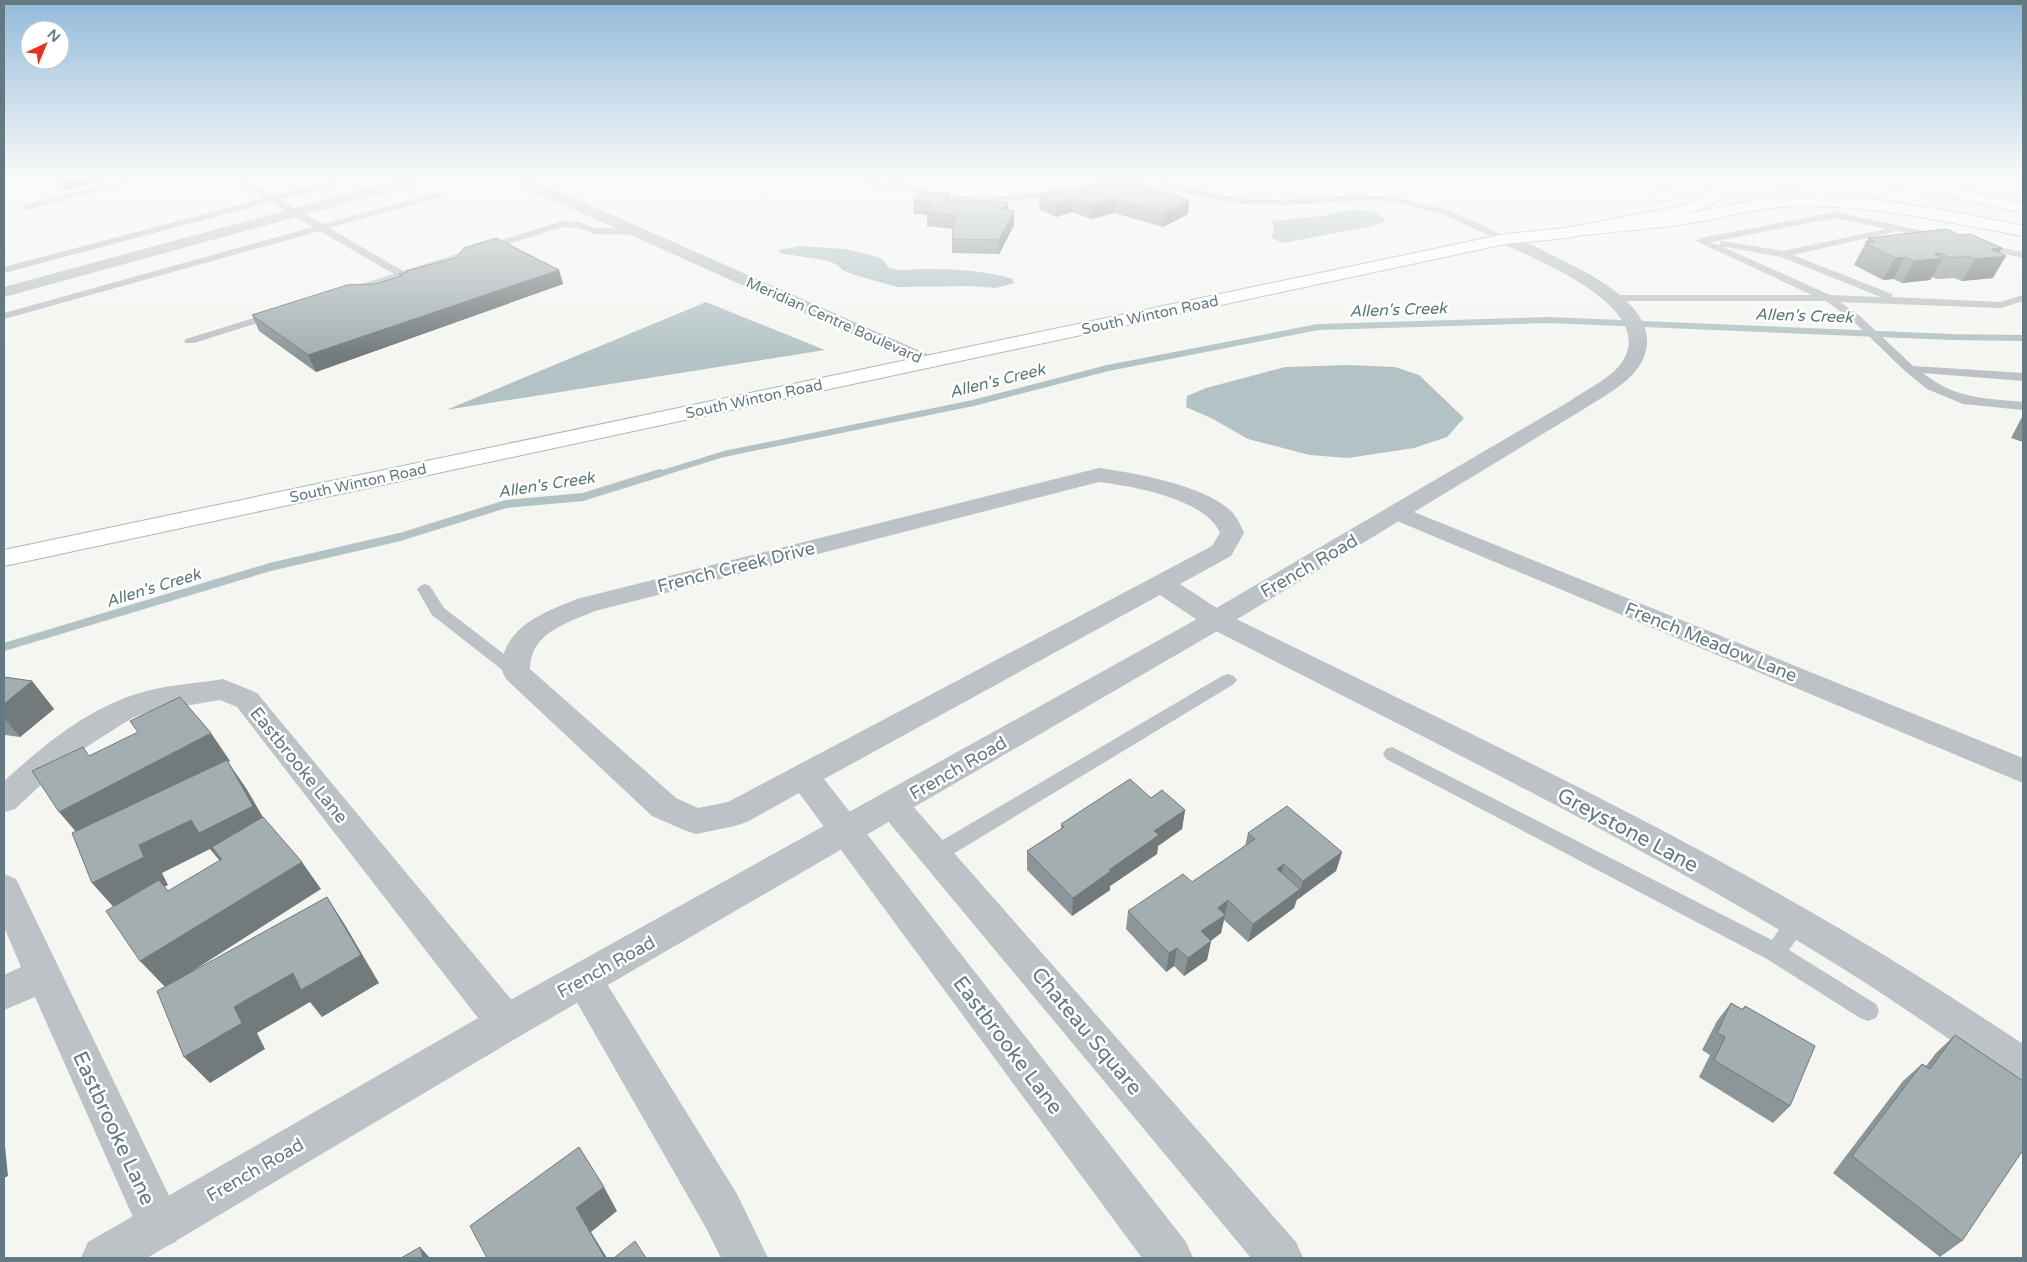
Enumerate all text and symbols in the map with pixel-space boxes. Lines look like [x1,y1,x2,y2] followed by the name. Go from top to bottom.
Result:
[20,20,70,70] north arrow
[44,26,64,46] text: N
[743,273,925,367] street label: Meridian Centre Boulevard
[1080,292,1220,338] street label: South Winton Road
[1349,298,1448,322] water label: Allen's Creek
[1755,304,1854,328] water label: Allen's Creek
[947,359,1048,402] water label: Allen's Creek
[684,376,824,422] street label: South Winton Road
[288,460,428,506] street label: South Winton Road
[496,467,597,503] water label: Allen's Creek
[1256,529,1362,603] street label: French Road
[655,537,817,597] street label: French Creek Drive
[104,564,204,612] water label: Allen's Creek
[1622,597,1800,687] street label: French Meadow Lane
[245,703,353,827] street label: Eastbrooke Lane
[905,731,1011,805] street label: French Road
[1553,783,1703,878] street label: Greystone Lane
[553,931,659,1003] street label: French Road
[1026,962,1147,1100] street label: Chateau Square
[947,971,1068,1120] street label: Eastbrooke Lane
[67,1047,160,1209] street label: Eastbrooke Lane
[202,1133,308,1207] street label: French Road

